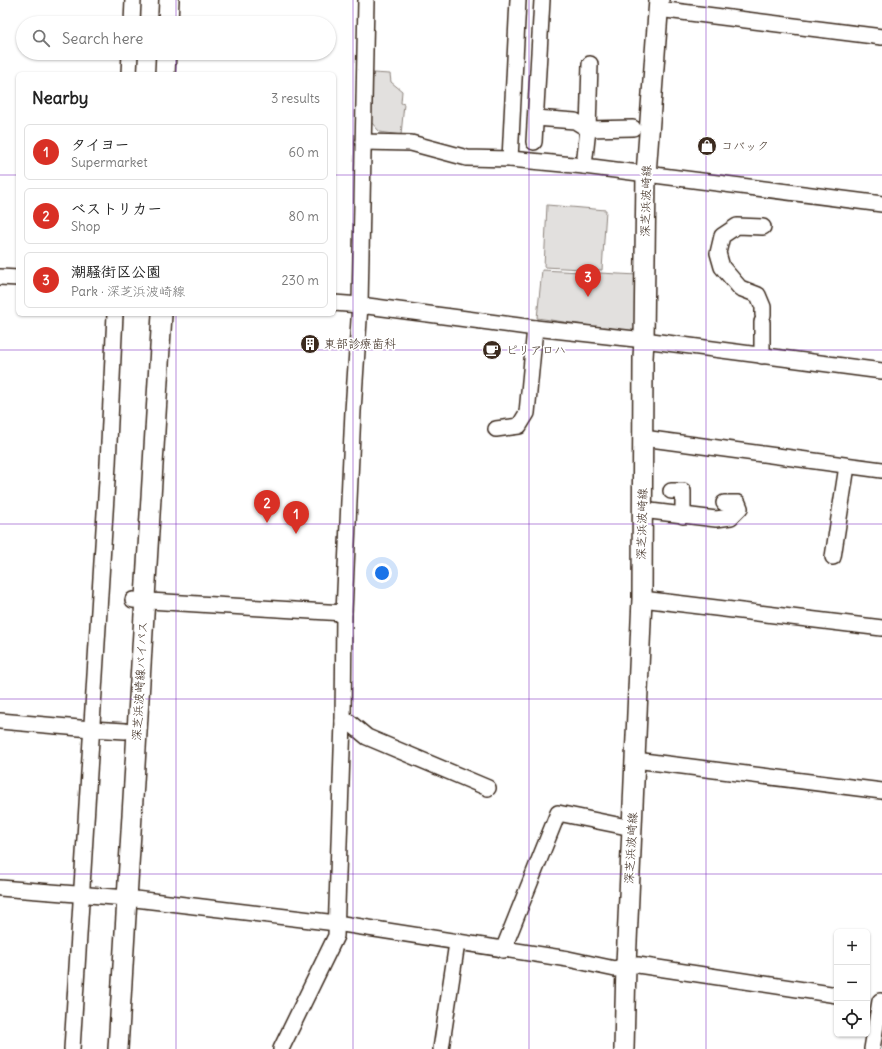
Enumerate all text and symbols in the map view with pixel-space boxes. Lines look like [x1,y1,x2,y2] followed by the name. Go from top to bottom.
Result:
[16,16,336,60] search box
[30,27,52,49] icon: search
[62,29,143,48] text: Search here
[32,87,88,109] text: Nearby
[271,90,320,107] text: 3 results
[71,135,130,154] text: タイヨー
[696,135,718,157] shop icon: コバック
[721,138,769,153] place label: コバック
[43,144,49,161] text: 1
[288,144,319,161] text: 60 m
[71,154,148,171] text: Supermarket
[637,165,654,237] street label: 深芝浜波崎線
[71,199,162,218] text: ベストリカー
[42,208,50,225] text: 2
[288,208,319,225] text: 80 m
[71,218,100,235] text: Shop
[71,262,161,281] text: 潮騒街区公園
[575,264,601,297] pin: 3
[42,272,50,289] text: 3
[281,272,319,289] text: 230 m
[71,283,185,300] text: Park · 深芝浜波崎線
[299,333,321,355] building icon: 東部診療歯科
[324,336,396,351] place label: 東部診療歯科
[481,339,503,361] cafe icon: ピリアロハ
[506,342,566,357] place label: ピリアロハ
[633,488,650,560] street label: 深芝浜波崎線
[254,490,280,523] pin: 2
[283,501,309,534] pin: 1
[372,563,392,583] your location
[129,621,150,741] street label: 深芝浜波崎線バイパス
[621,812,640,884] street label: 深芝浜波崎線
[834,929,870,1037] map controls
[834,929,870,965] button: +
[834,965,870,1001] button: −
[834,1001,870,1037] button: locate

